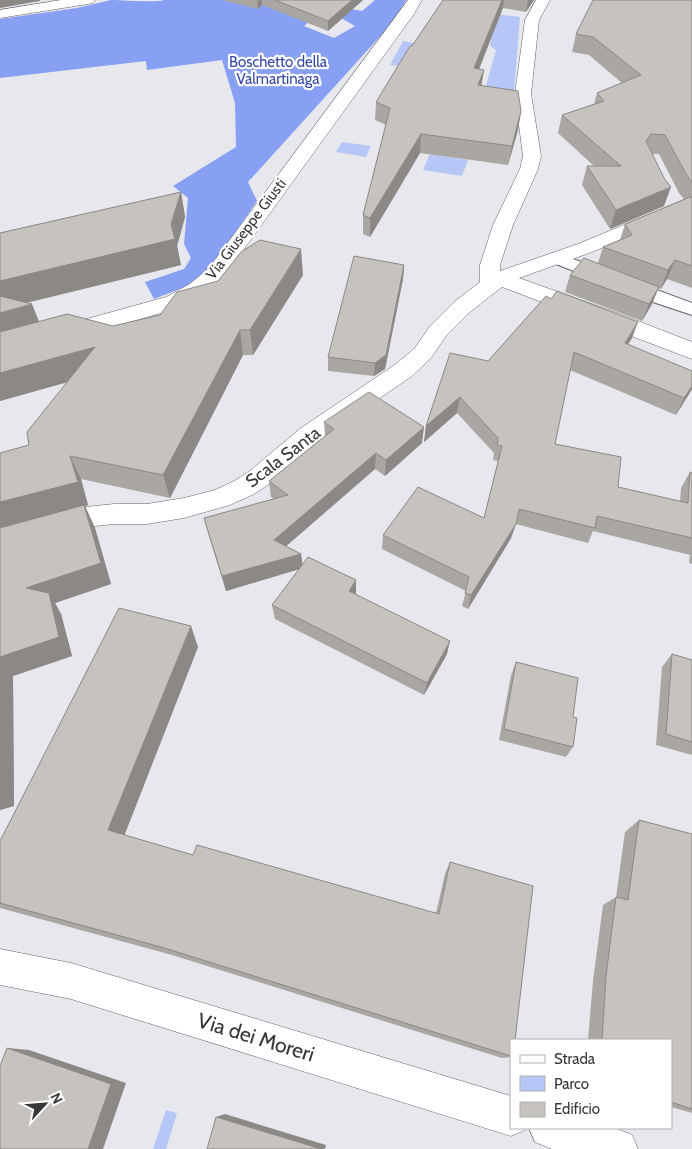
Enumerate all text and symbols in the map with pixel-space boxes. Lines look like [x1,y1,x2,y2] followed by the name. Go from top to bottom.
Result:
[229,53,328,88] park label: Boschetto della Valmartinaga
[202,175,290,283] street label: Via Giuseppe Giusti
[241,422,325,492] street label: Scala Santa
[194,1007,318,1067] street label: Via dei Moreri
[510,1039,672,1129] legend
[554,1050,596,1068] text: Strada
[554,1075,589,1093] text: Parco
[20,1079,70,1129] north arrow
[46,1090,67,1107] text: N
[554,1100,600,1118] text: Edificio

